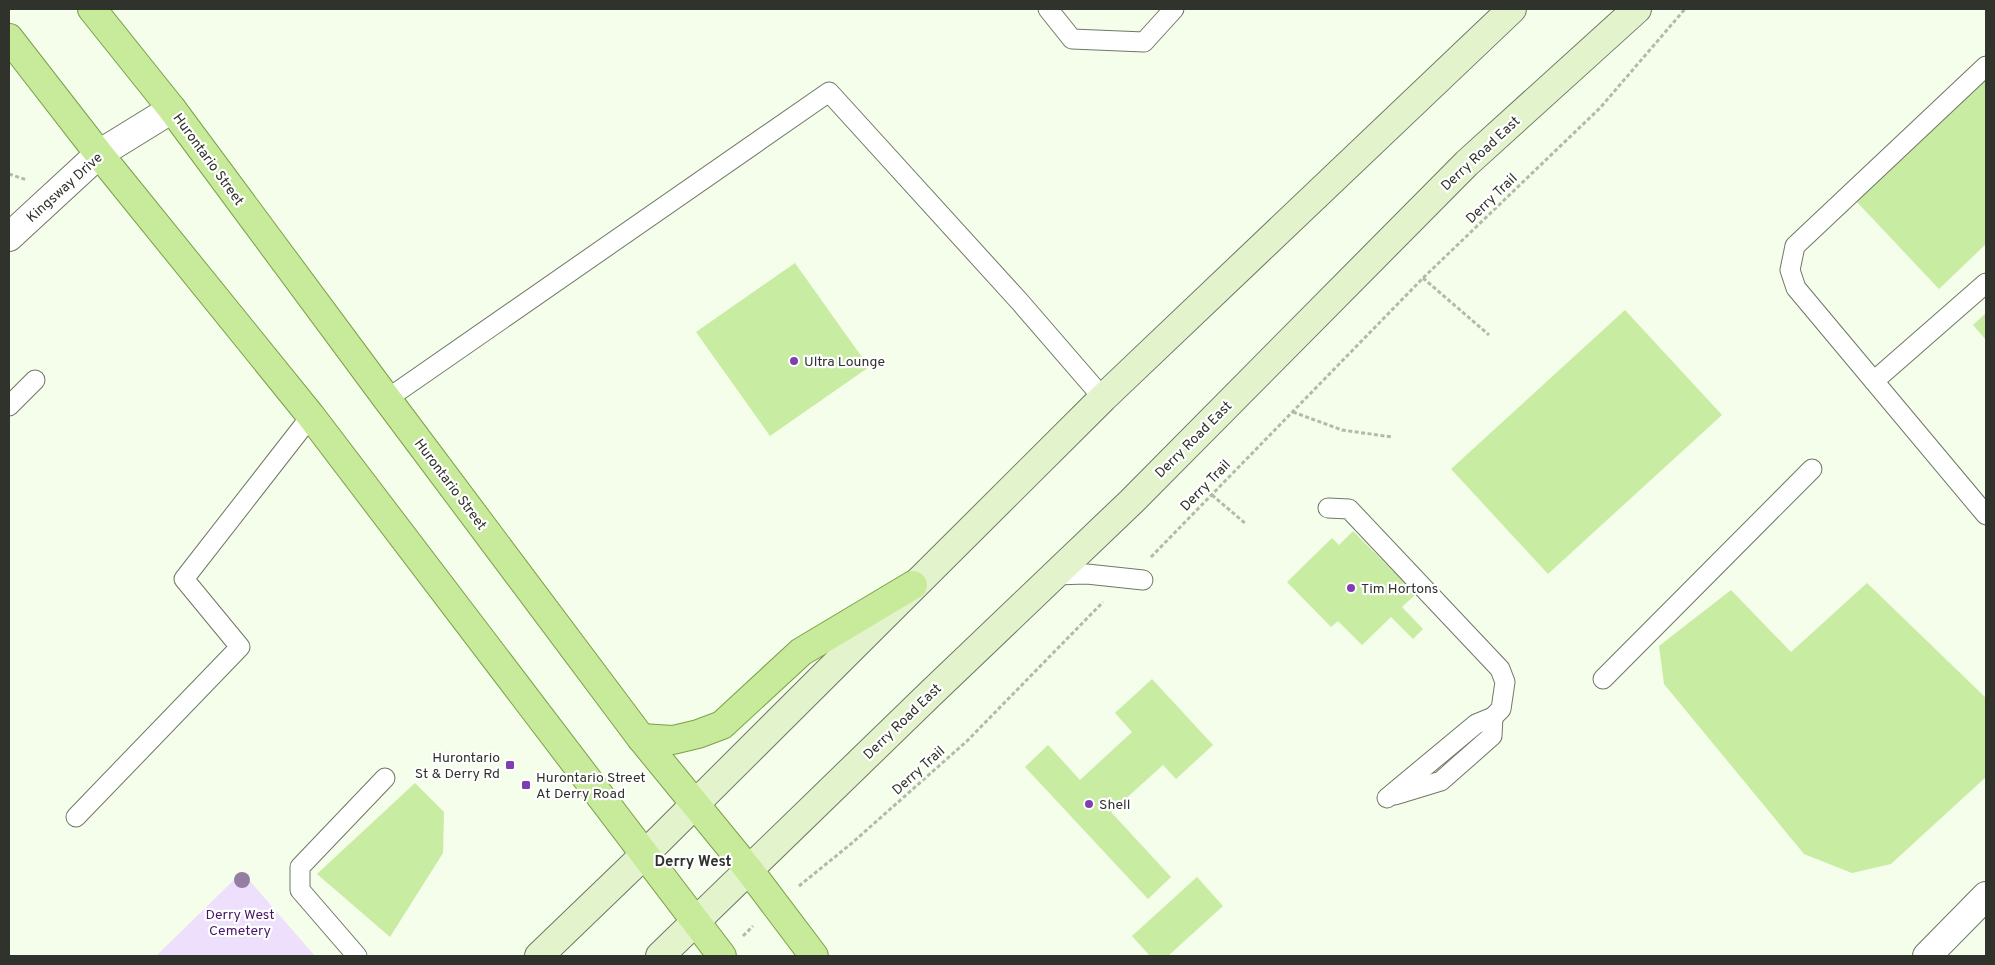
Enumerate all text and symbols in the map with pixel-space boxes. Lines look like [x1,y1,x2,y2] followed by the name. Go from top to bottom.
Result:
[169,111,247,209] street label: Hurontario Street
[1438,113,1524,195] street label: Derry Road East
[24,150,106,227] street label: Kingsway Drive
[1463,170,1521,228] street label: Derry Trail
[804,354,885,371] place label: Ultra Lounge
[788,355,800,367] marker: Ultra Lounge
[1152,398,1236,482] street label: Derry Road East
[410,436,490,534] street label: Hurontario Street
[1177,457,1235,515] street label: Derry Trail
[1361,581,1438,598] place label: Tim Hortons
[1345,582,1357,594] marker: Tim Hortons
[861,681,946,764] street label: Derry Road East
[889,743,949,799] street label: Derry Trail
[415,750,500,783] place label: Hurontario St & Derry Rd
[504,759,516,771] marker: Hurontario St & Derry Rd
[536,770,646,803] place label: Hurontario Street At Derry Road
[520,779,532,791] marker: Hurontario Street At Derry Road
[1099,797,1130,814] place label: Shell
[1083,798,1095,810] marker: Shell
[655,853,732,872] district label: Derry West
[205,907,275,940] park label: Derry West Cemetery

